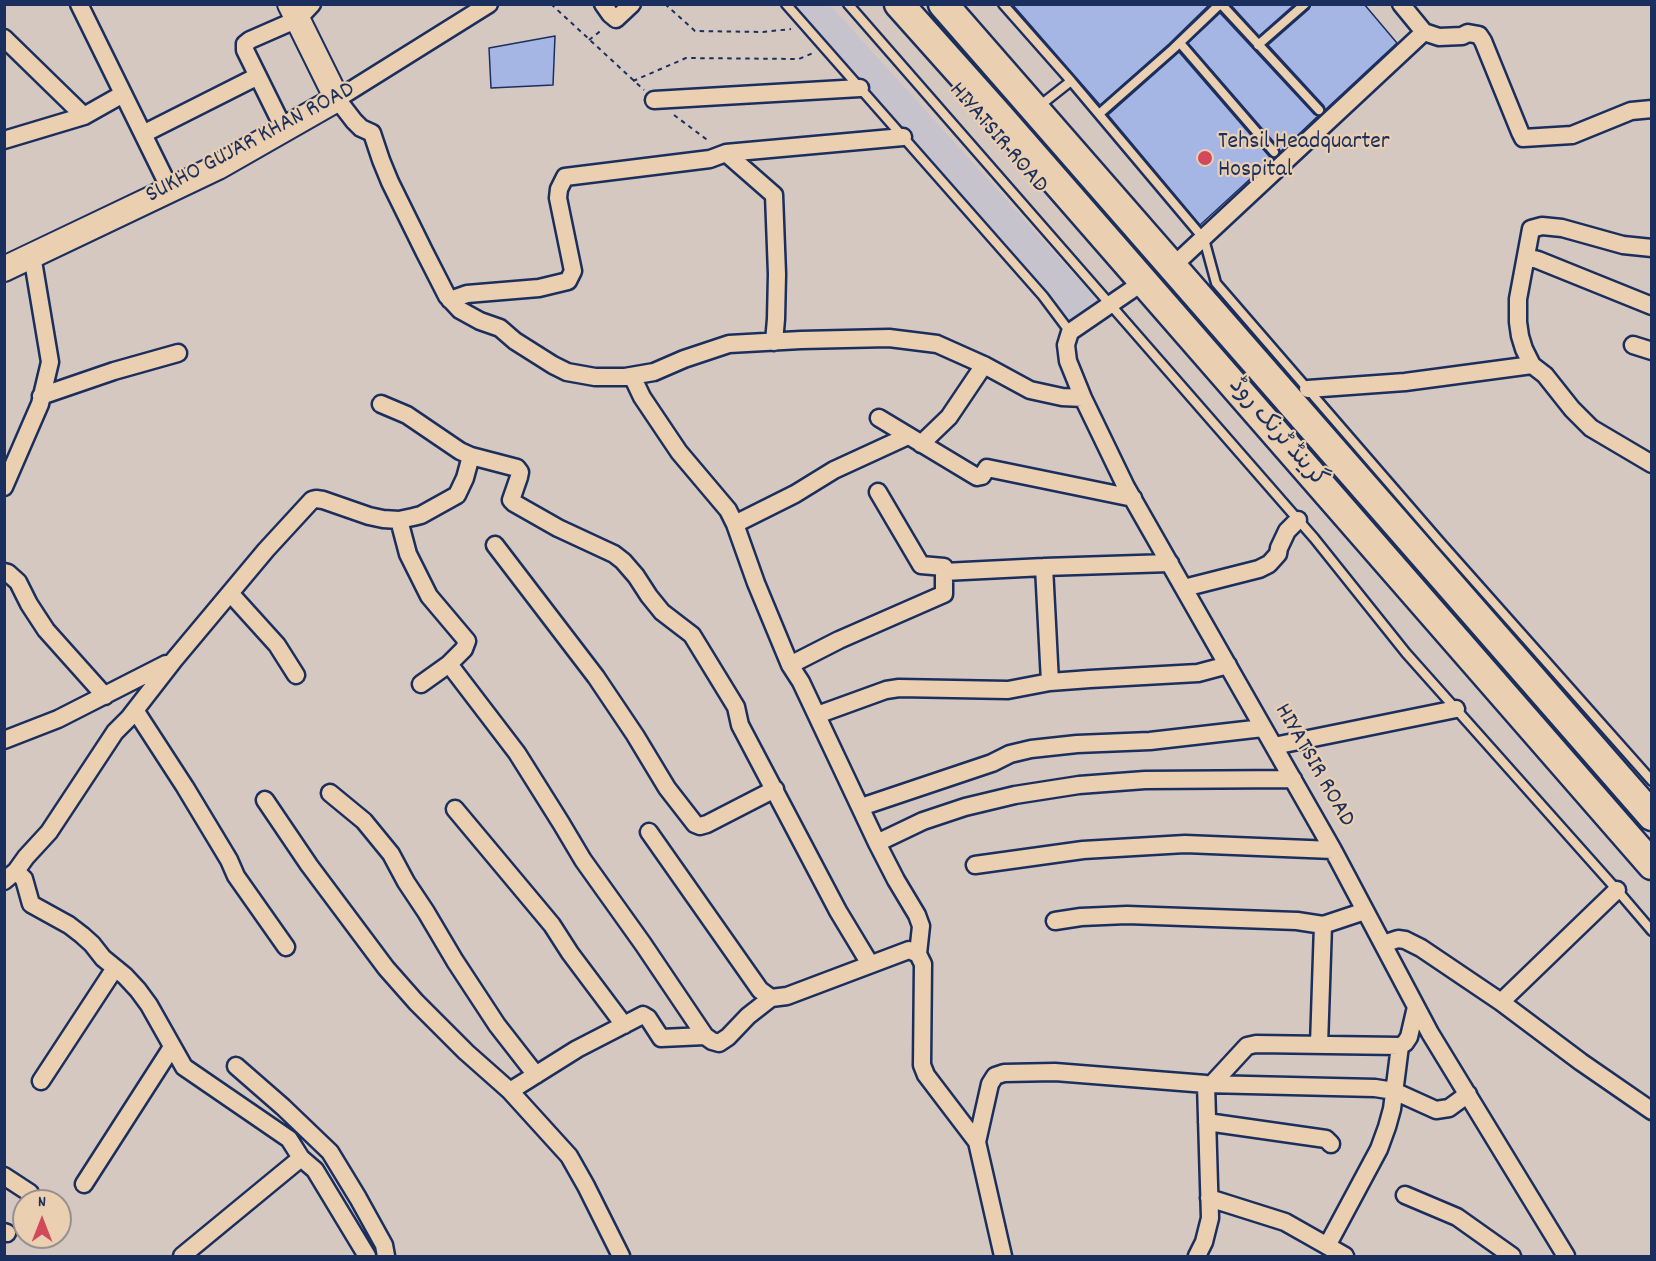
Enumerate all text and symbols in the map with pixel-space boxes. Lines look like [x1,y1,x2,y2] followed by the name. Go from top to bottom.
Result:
[142,77,360,211] street label: SUKHO GUJAR KHAN ROAD
[941,78,1053,200] street label: HIYATSIR ROAD
[1218,130,1390,186] place label: Tehsil Headquarter Hospital
[1196,149,1214,167] marker: Tehsil Headquarter Hospital
[1220,373,1332,495] street label: گرینڈ ٹرنک روڈ
[1266,699,1360,833] street label: HIYATSIR ROAD
[12,1189,72,1249] north arrow
[38,1191,46,1214] text: N

